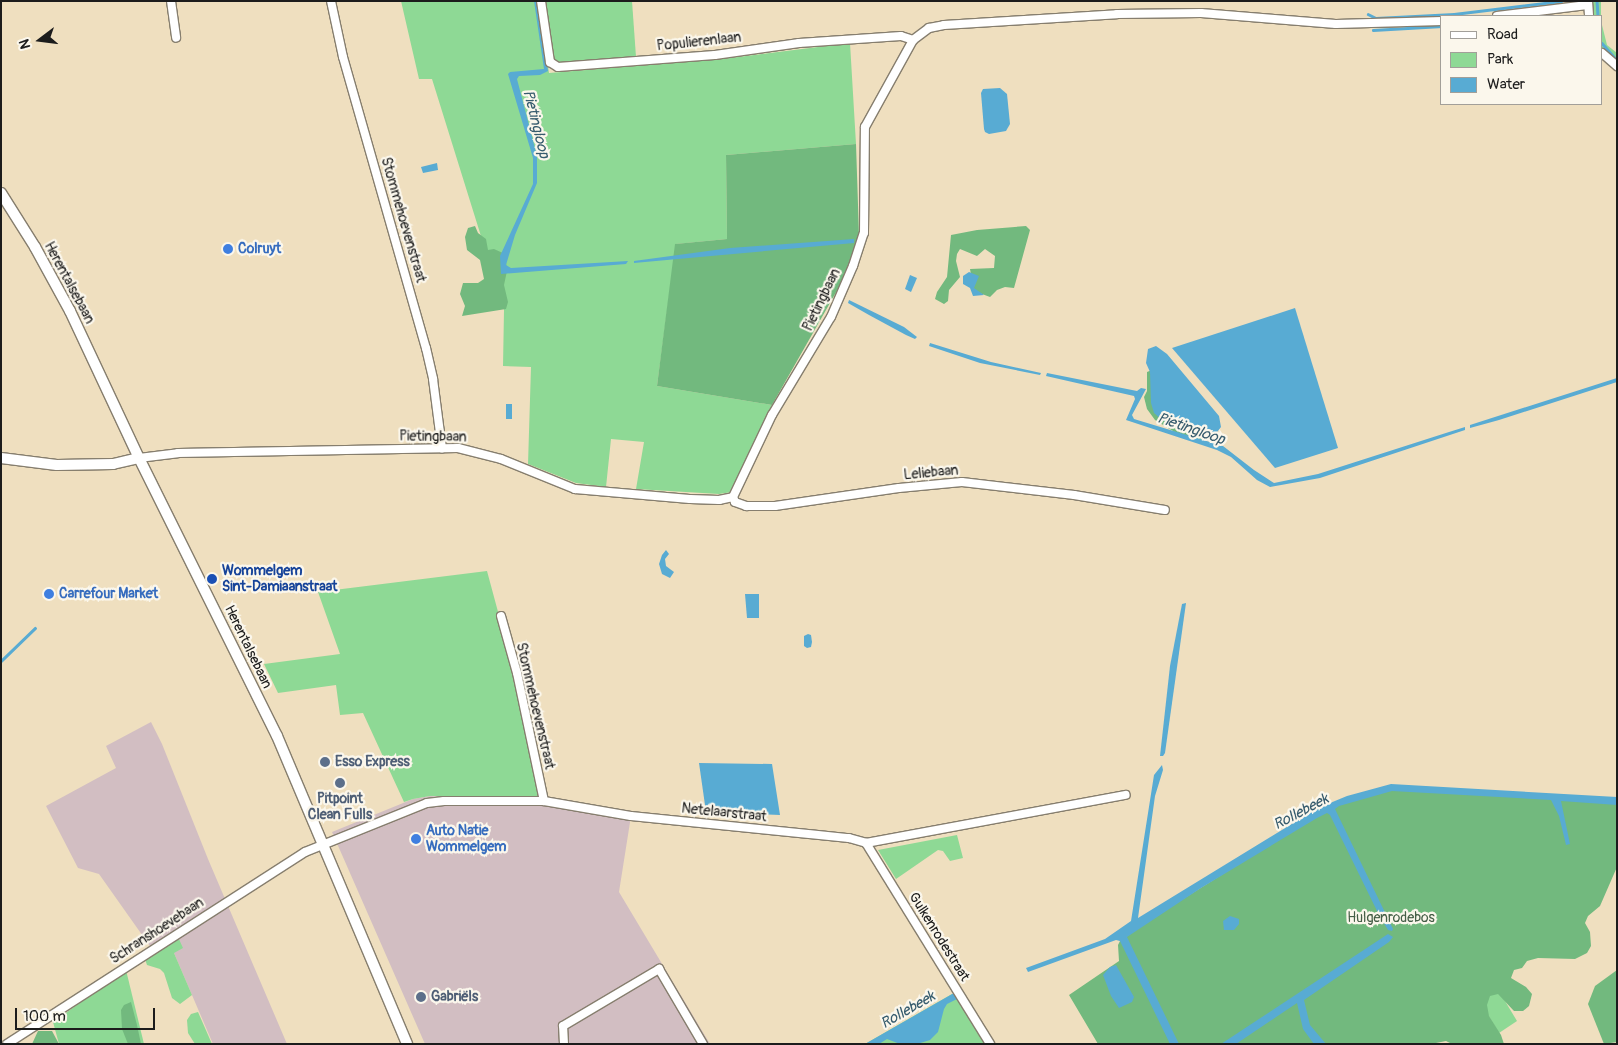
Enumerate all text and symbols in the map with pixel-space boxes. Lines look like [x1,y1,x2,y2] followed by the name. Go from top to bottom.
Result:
[15,15,65,65] north arrow
[1440,15,1603,105] legend
[1487,25,1518,44] text: Road
[656,29,742,55] street label: Populierenlaan
[16,37,34,51] text: N
[1487,50,1513,69] text: Park
[1487,75,1525,94] text: Water
[519,88,553,160] water label: Pietingloop
[377,156,429,284] street label: Stommehoevenstraat
[40,239,98,327] street label: Herentalsebaan
[238,241,281,257] place label: Colruyt
[222,243,234,255] marker: Colruyt
[800,266,844,334] street label: Pietingbaan
[1155,409,1227,449] water label: Pietingloop
[399,428,467,446] street label: Pietingbaan
[903,462,959,484] street label: Leliebaan
[222,563,337,596] place label: Wommelgem Sint-Damiaanstraat
[206,573,218,585] marker: Wommelgem Sint-Damiaanstraat
[59,586,158,602] place label: Carrefour Market
[43,588,55,600] marker: Carrefour Market
[221,603,275,691] street label: Herentalsebaan
[512,641,558,771] street label: Stommehoevenstraat
[335,754,410,770] place label: Esso Express
[319,756,331,768] marker: Esso Express
[334,777,346,789] marker: Pitpoint Clean Fulls
[1270,790,1332,834] water label: Rollebeek
[308,791,372,824] place label: Pitpoint Clean Fulls
[681,800,767,826] street label: Netelaarstraat
[426,823,506,856] place label: Auto Natie Wommelgem
[410,833,422,845] marker: Auto Natie Wommelgem
[905,890,973,984] street label: Gulkenrodestraat
[107,894,207,968] street label: Schranshoevebaan
[1347,910,1435,926] park label: Hulgenrodebos
[878,987,938,1033] water label: Rollebeek
[431,989,478,1005] place label: Gabriëls
[415,991,427,1003] marker: Gabriëls
[18,998,158,1030] scale bar
[23,1007,66,1026] text: 100 m

